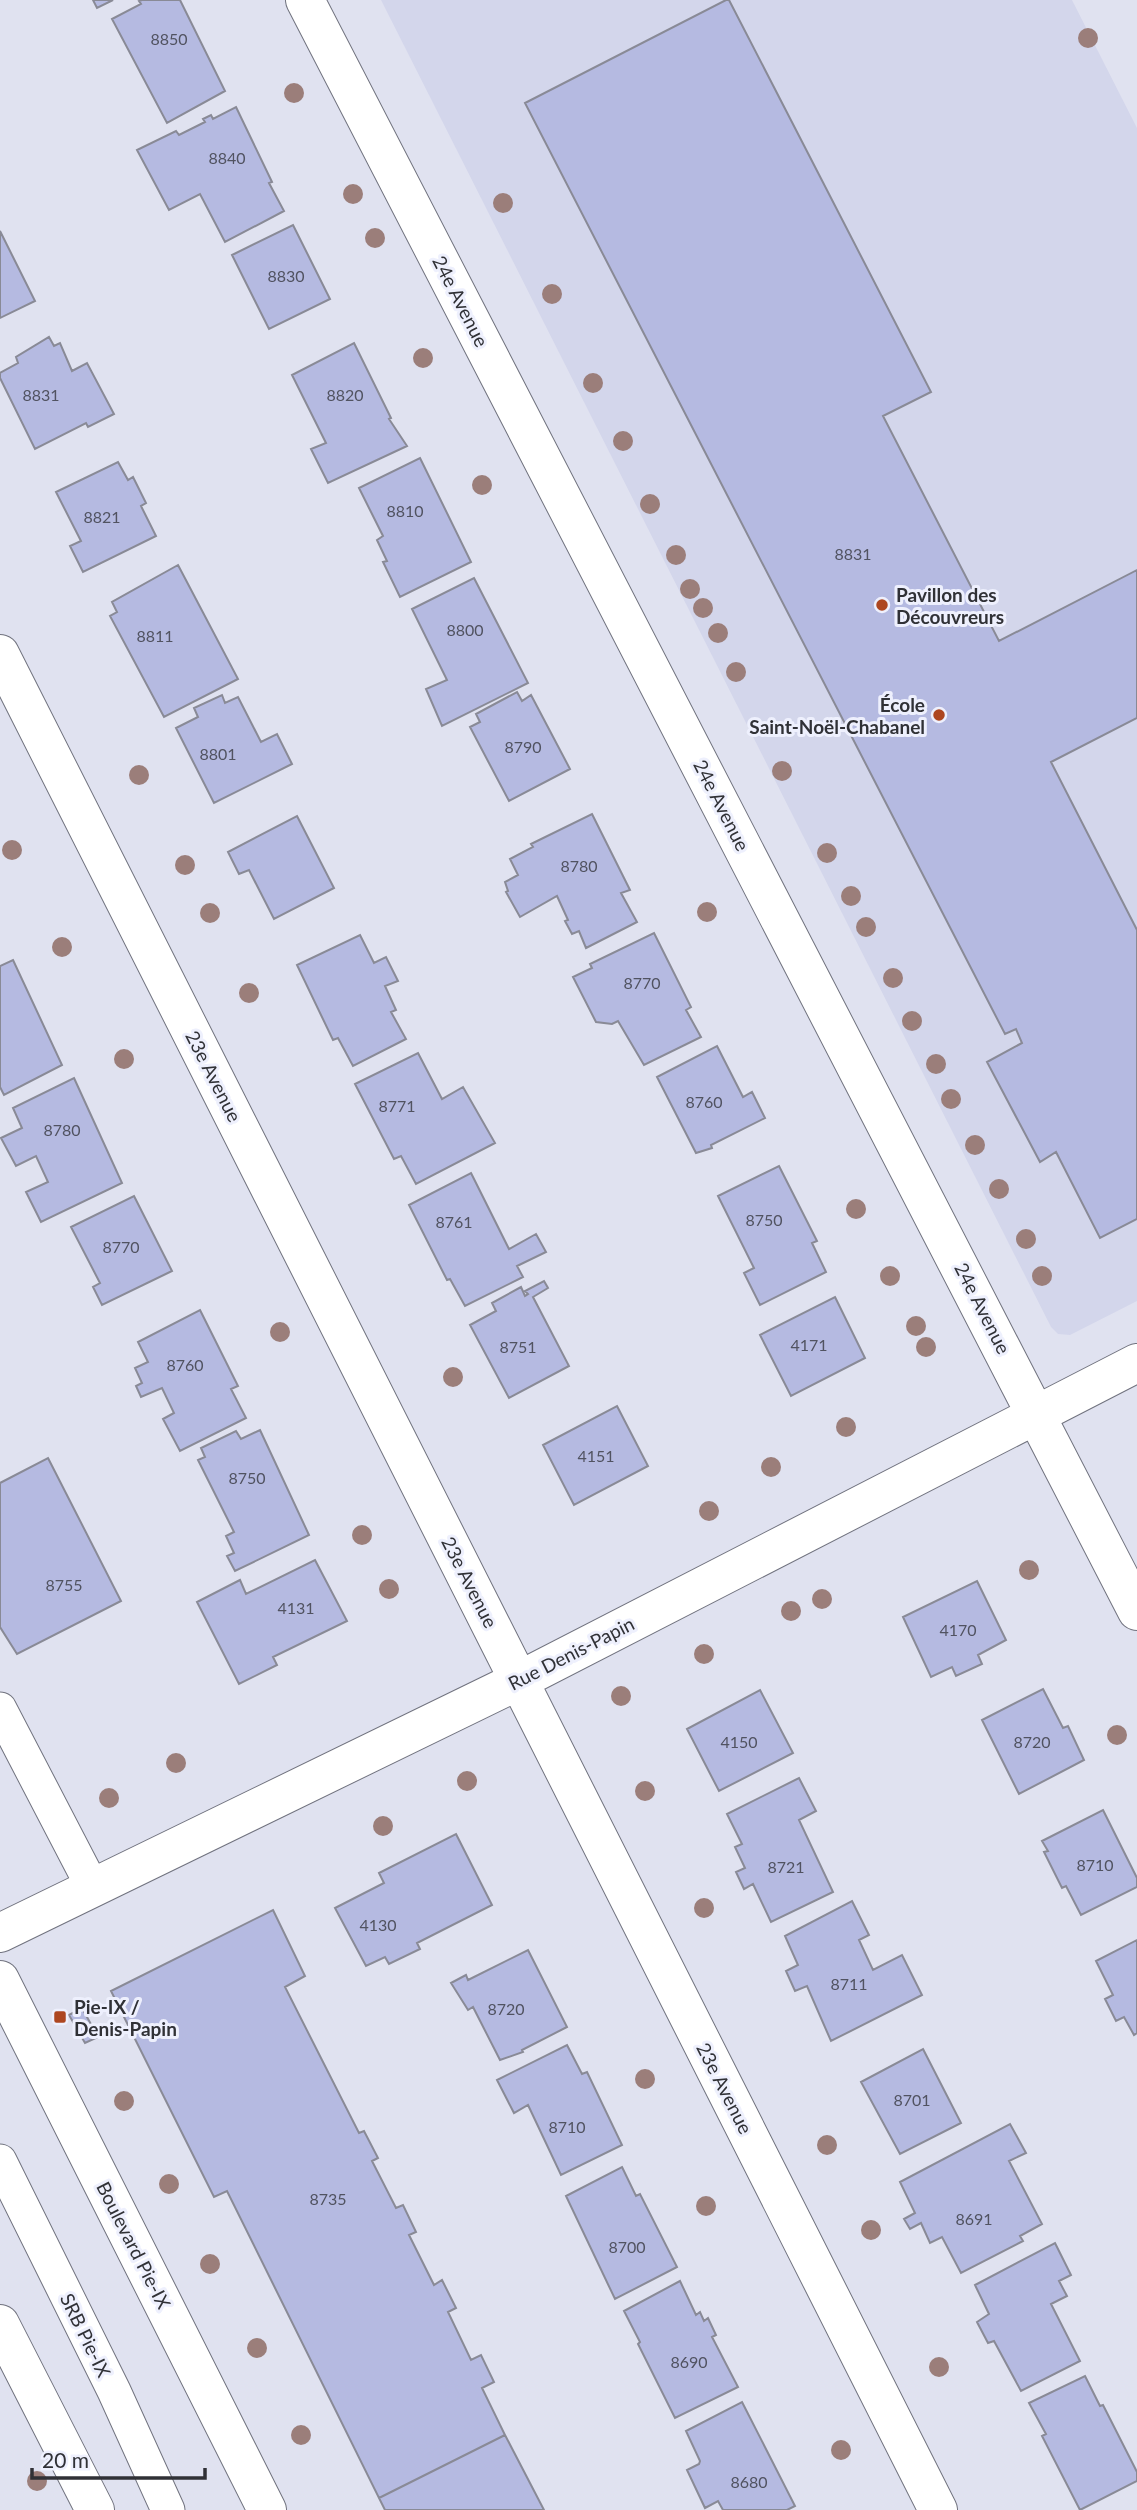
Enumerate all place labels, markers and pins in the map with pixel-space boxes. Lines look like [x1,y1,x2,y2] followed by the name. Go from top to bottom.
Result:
[896,583,1004,628] place label: Pavillon des Découvreurs
[874,597,890,613] marker: Pavillon des Découvreurs
[749,693,925,738] place label: École Saint-Noël-Chabanel
[931,707,947,723] marker: École Saint-Noël-Chabanel
[74,1995,177,2040] place label: Pie-IX / Denis-Papin
[52,2009,68,2025] marker: Pie-IX / Denis-Papin

